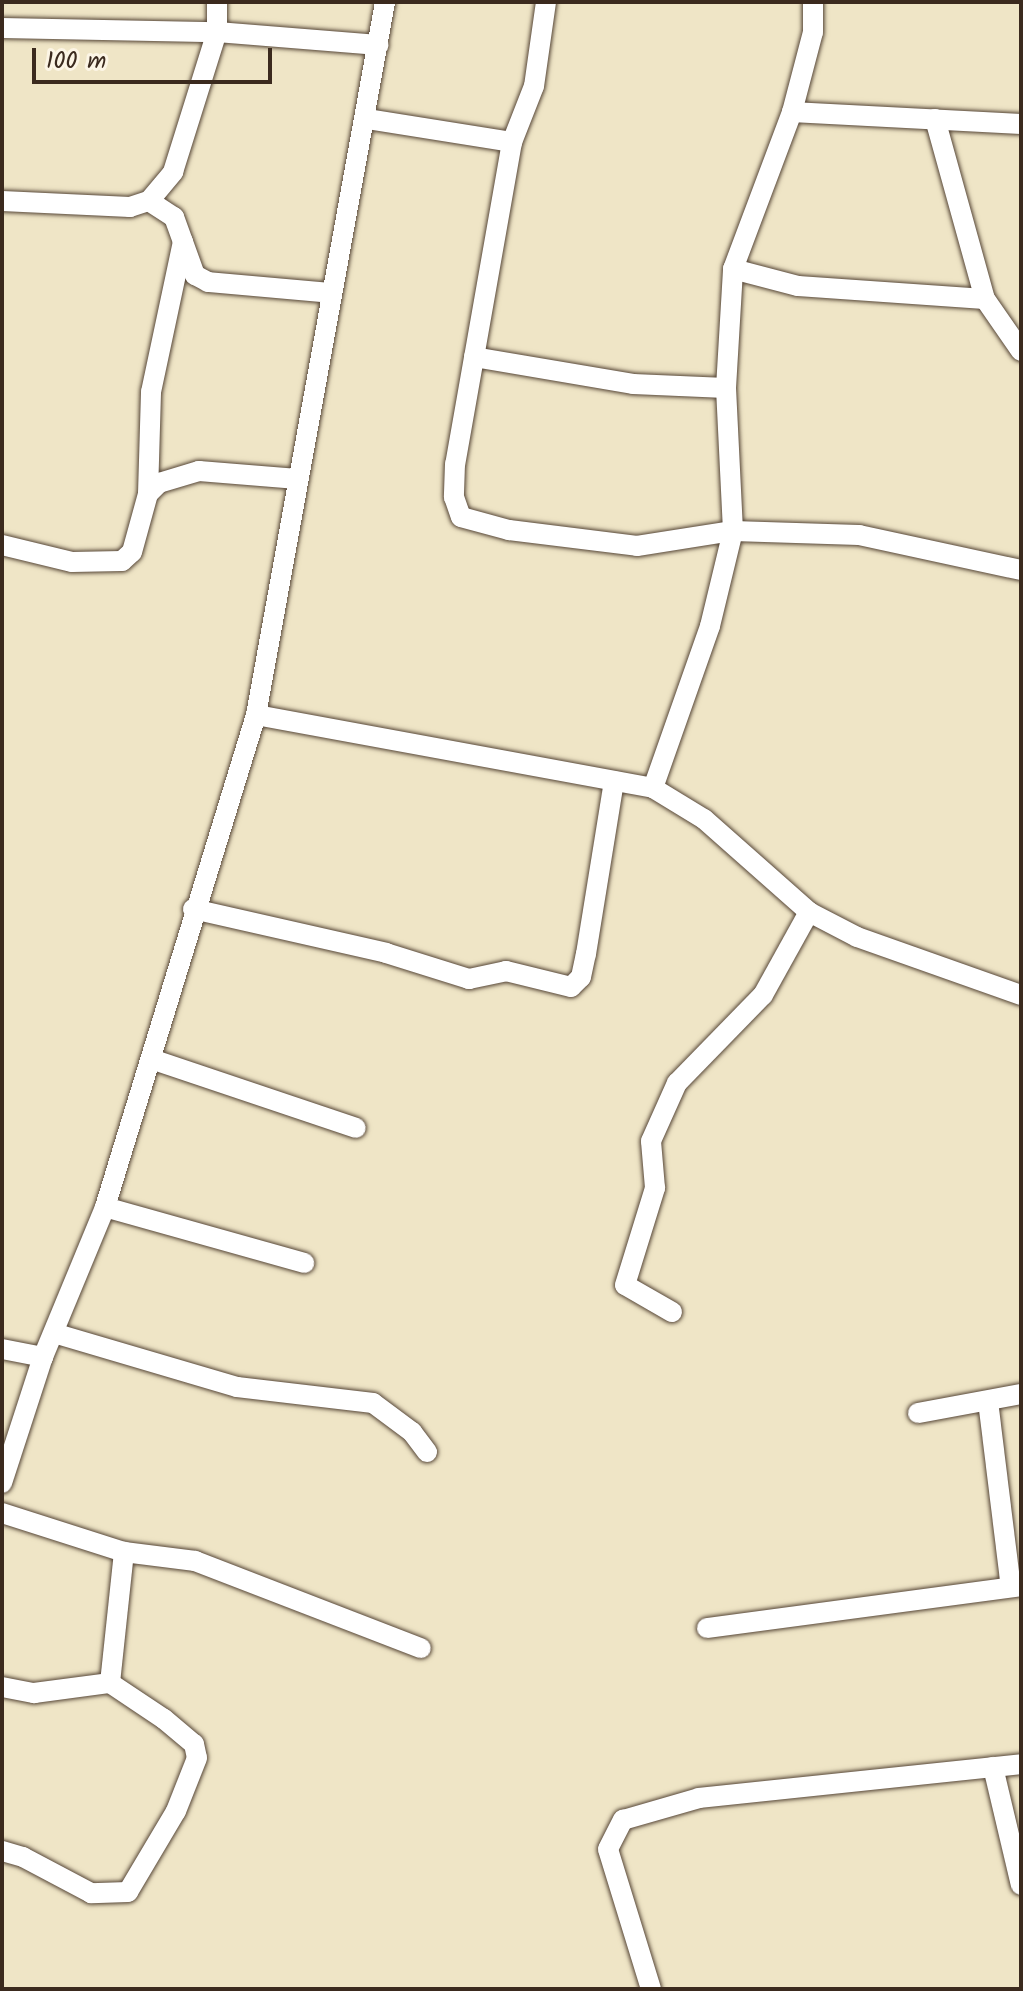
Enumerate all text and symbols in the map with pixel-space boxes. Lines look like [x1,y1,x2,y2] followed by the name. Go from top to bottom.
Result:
[36,32,276,82] scale bar
[46,42,106,81] text: 100 m

